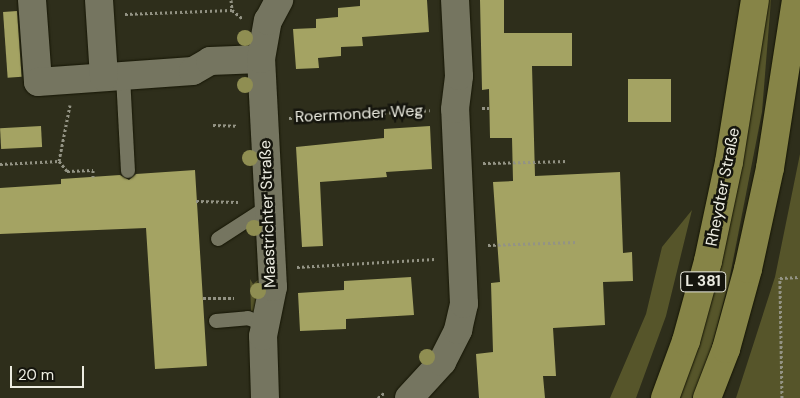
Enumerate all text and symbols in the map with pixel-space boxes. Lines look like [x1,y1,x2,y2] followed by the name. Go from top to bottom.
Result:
[294,101,424,127] street label: Roermonder Weg
[702,126,744,248] street label: Rheydter Straße
[256,140,280,288] street label: Maastrichter Straße
[679,270,727,294] road number: L 381
[12,356,86,388] scale bar
[18,365,54,385] text: 20 m

